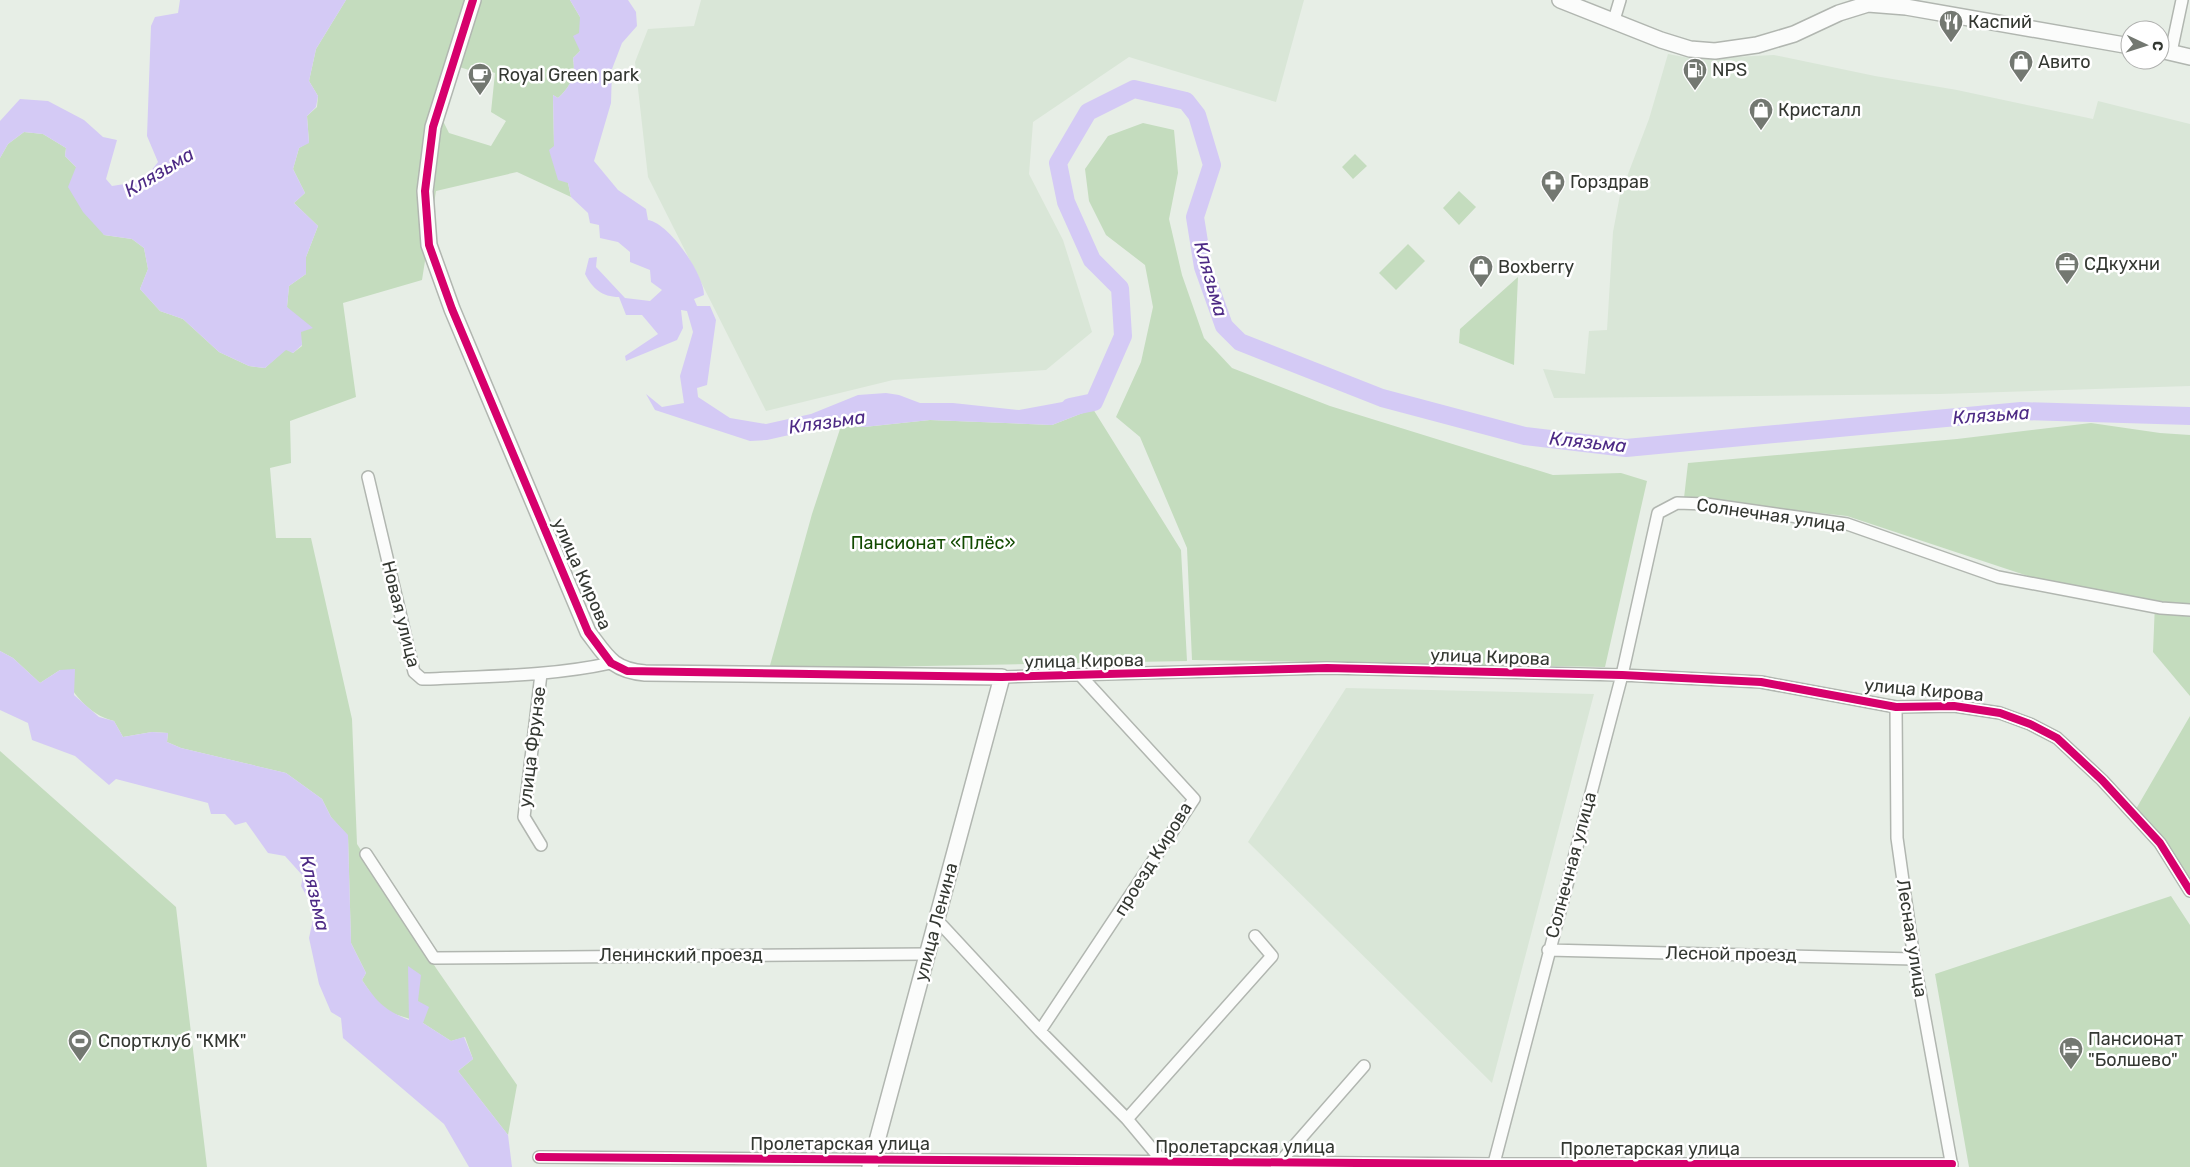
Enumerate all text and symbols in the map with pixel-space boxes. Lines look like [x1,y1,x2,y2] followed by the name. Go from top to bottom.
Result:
[1938,9,1964,43] restaurant icon: Каспий
[1968,11,2032,33] place label: Каспий
[2120,20,2170,70] north arrow
[2149,40,2166,52] text: С
[2008,49,2034,83] shop icon: Авито
[2038,51,2091,73] place label: Авито
[1682,57,1708,91] fuel station icon: NPS
[1712,59,1747,81] place label: NPS
[467,62,493,96] cafe icon: Royal Green park
[498,64,640,86] place label: Royal Green park
[1748,97,1774,131] shop icon: Кристалл
[1778,99,1861,121] place label: Кристалл
[120,142,198,202] water label: Клязьма
[1540,169,1566,203] pharmacy icon: Горздрав
[1570,171,1649,193] place label: Горздрав
[1189,239,1233,319] water label: Клязьма
[2054,251,2080,285] office icon: СДкухни
[2084,253,2160,275] place label: СДкухни
[1468,254,1494,288] shop icon: Boxberry
[1498,256,1574,278] place label: Boxberry
[1952,401,2030,429] water label: Клязьма
[787,405,867,439] water label: Клязьма
[1548,427,1628,457] water label: Клязьма
[1695,494,1847,536] street label: Солнечная улица
[548,515,616,633] street label: улица Кирова
[851,532,1015,554] park label: Пансионат «Плёс»
[377,558,425,670] street label: Новая улица
[1430,644,1550,670] street label: улица Кирова
[1024,649,1144,673] street label: улица Кирова
[1863,674,1985,706] street label: улица Кирова
[514,685,550,809] street label: улица Фрунзе
[1541,790,1601,940] street label: Солнечная улица
[1109,798,1197,920] street label: проезд Кирова
[295,853,335,933] water label: Клязьма
[910,860,962,984] street label: улица Ленина
[1892,877,1932,999] street label: Лесная улица
[1665,942,1797,966] street label: Лесной проезд
[599,944,763,966] street label: Ленинский проезд
[67,1028,93,1062] sports icon: Спортклуб "КМК"
[2088,1028,2183,1071] place label: Пансионат "Болшево"
[98,1030,247,1052] place label: Спортклуб "КМК"
[2058,1036,2084,1070] hotel icon: Пансионат "Болшево"
[750,1133,930,1155] street label: Пролетарская улица
[1155,1136,1335,1158] street label: Пролетарская улица
[1560,1138,1740,1160] street label: Пролетарская улица

